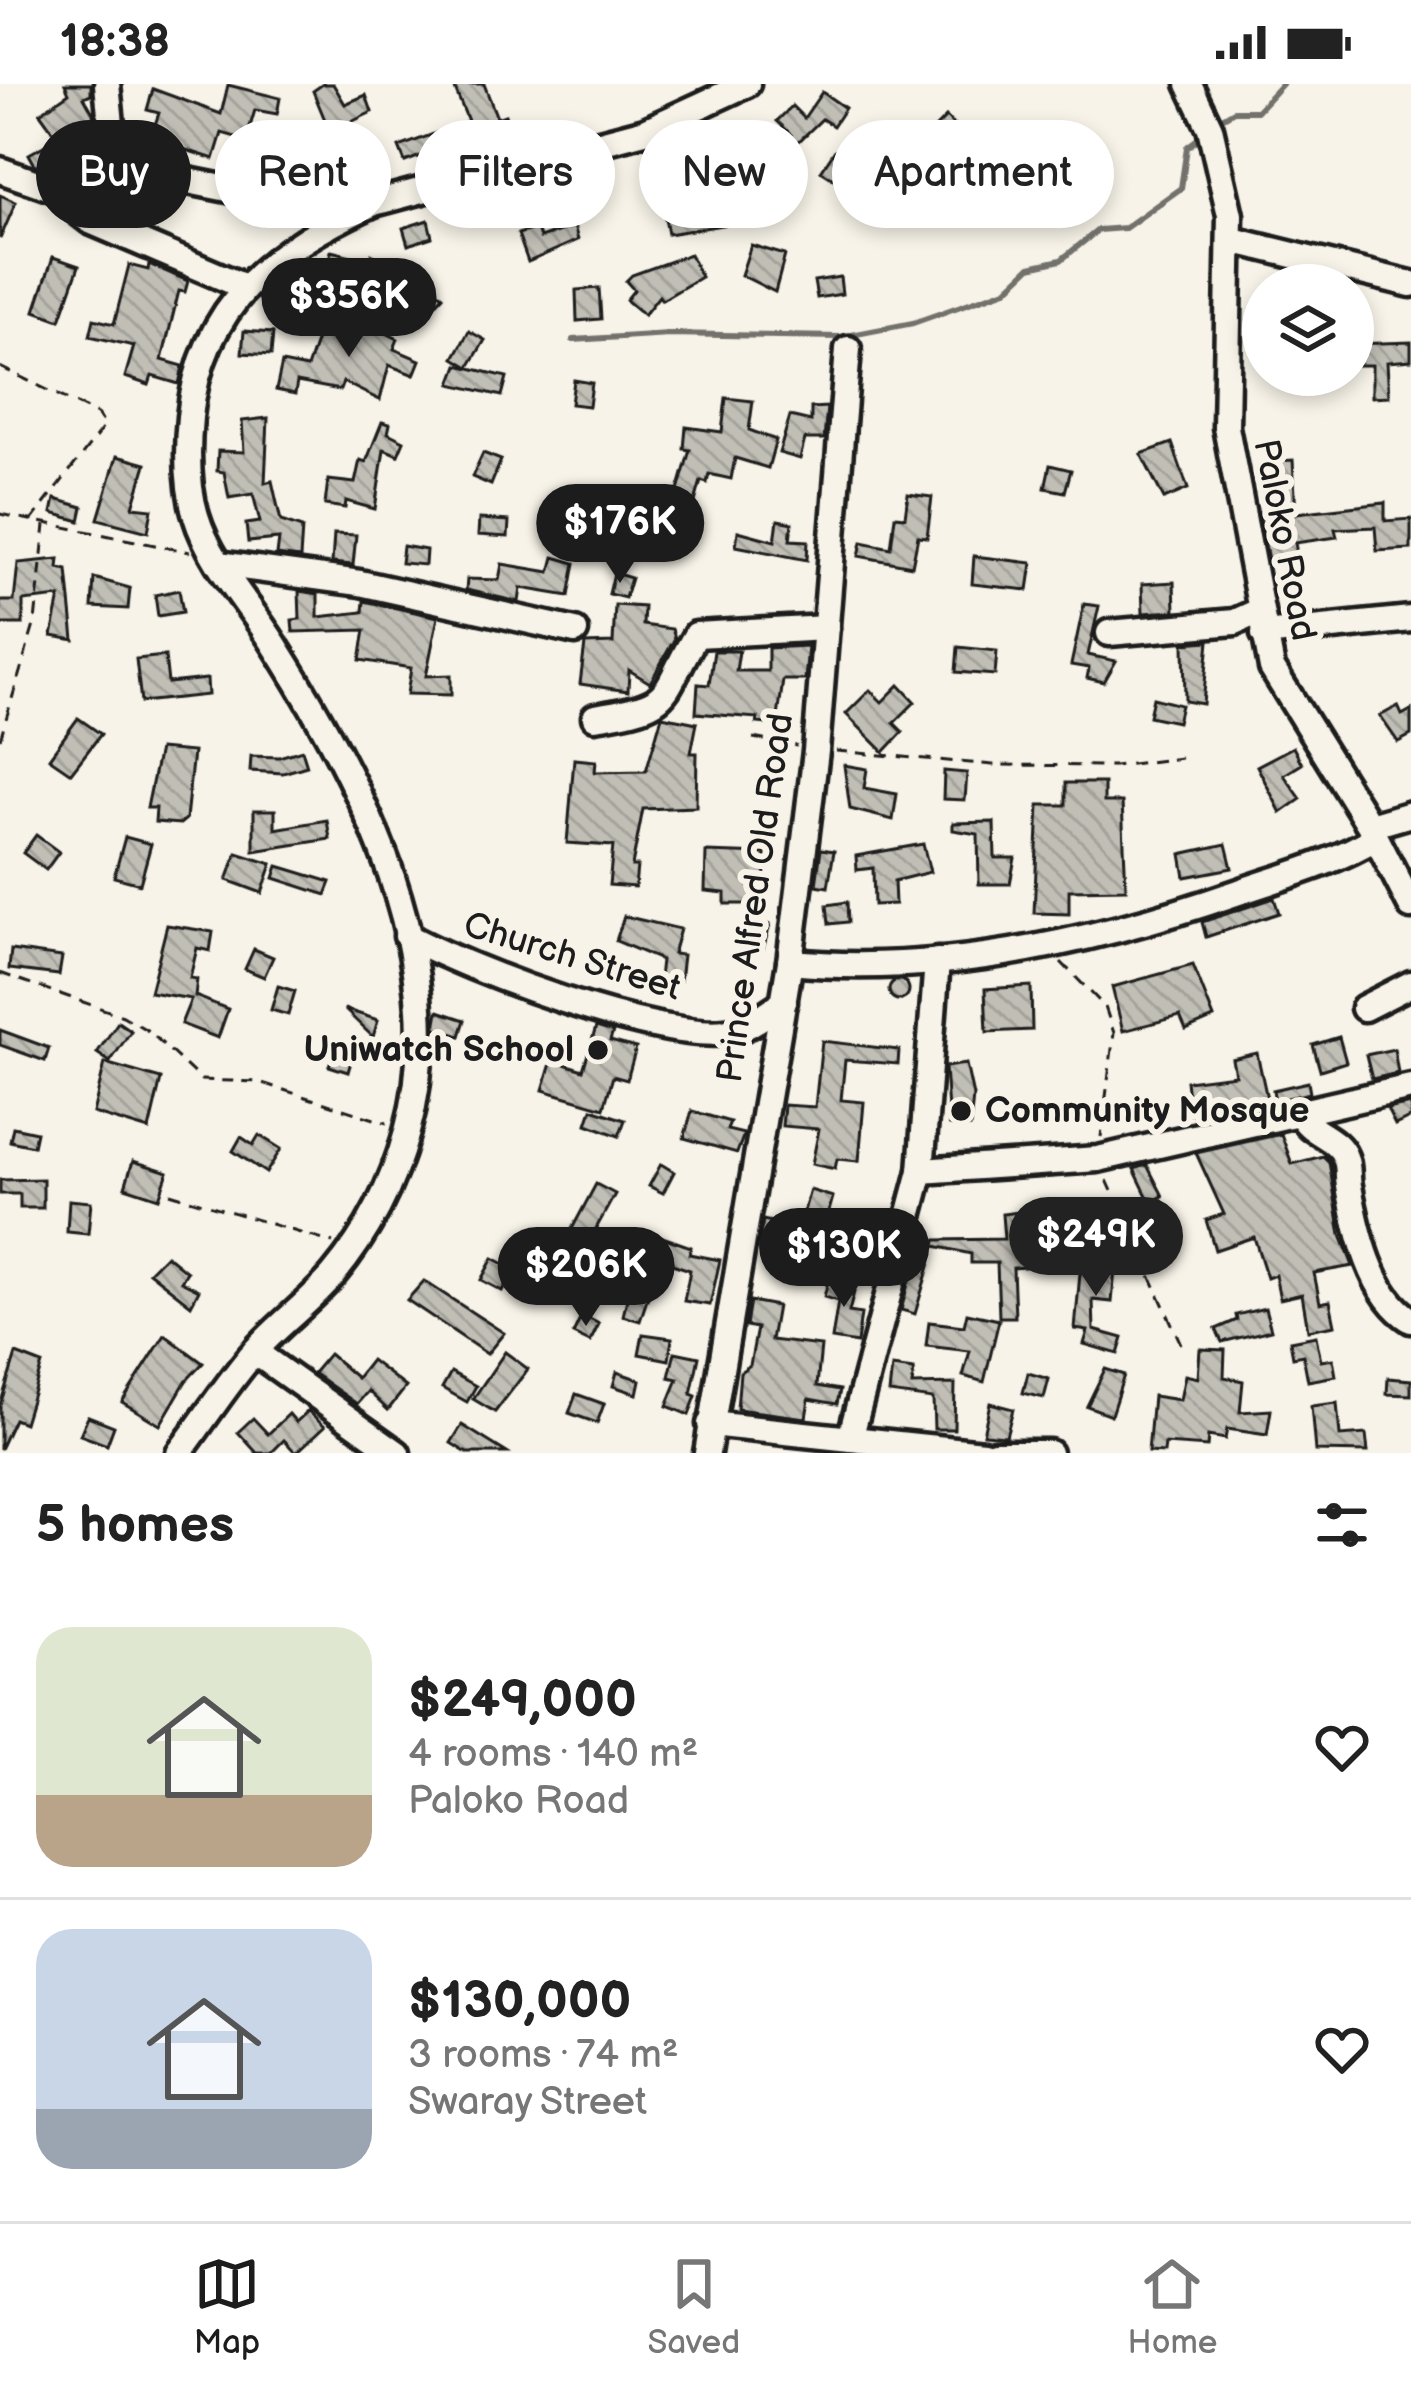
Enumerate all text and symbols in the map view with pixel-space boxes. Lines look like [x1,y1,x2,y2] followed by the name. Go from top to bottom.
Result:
[60,15,170,70] text: 18:38
[36,120,191,228] chip: Buy
[215,120,391,228] chip: Rent
[415,120,615,228] chip: Filters
[639,120,808,228] chip: New
[832,120,1114,228] chip: Apartment
[265,258,433,360] pin: $356K
[1242,264,1374,396] map controls
[1242,264,1374,396] button: layers
[288,273,410,320] text: $356K
[1243,436,1325,644] street label: Paloko Road
[536,484,704,586] pin: $176K
[563,499,677,546] text: $176K
[709,711,803,1085] street label: Prince Alfred Old Road
[458,904,686,1010] street label: Church Street
[304,1029,574,1072] place label: Uniwatch School
[585,1037,611,1063] marker: Uniwatch School
[985,1090,1309,1133] place label: Community Mosque
[948,1098,974,1124] marker: Community Mosque
[1012,1197,1180,1299] pin: $249K
[760,1208,928,1310] pin: $130K
[1036,1212,1156,1259] text: $249K
[786,1223,902,1270] text: $130K
[502,1227,670,1329] pin: $206K
[525,1242,647,1289] text: $206K
[1309,1492,1375,1558] icon: filters
[36,1495,234,1556] text: 5 homes
[408,1670,637,1731] text: $249,000
[132,1675,276,1819] icon: home
[1309,1714,1375,1780] icon: heart
[408,1731,698,1778] text: 4 rooms · 140 m²
[408,1778,629,1825] text: Paloko Road
[408,1971,631,2032] text: $130,000
[132,1977,276,2121] icon: home
[1309,2016,1375,2082] icon: heart
[408,2032,679,2079] text: 3 rooms · 74 m²
[408,2079,647,2126] text: Swaray Street
[194,2251,260,2363] tab: Map
[647,2251,740,2363] tab: Saved
[1128,2251,1217,2363] tab: Home

